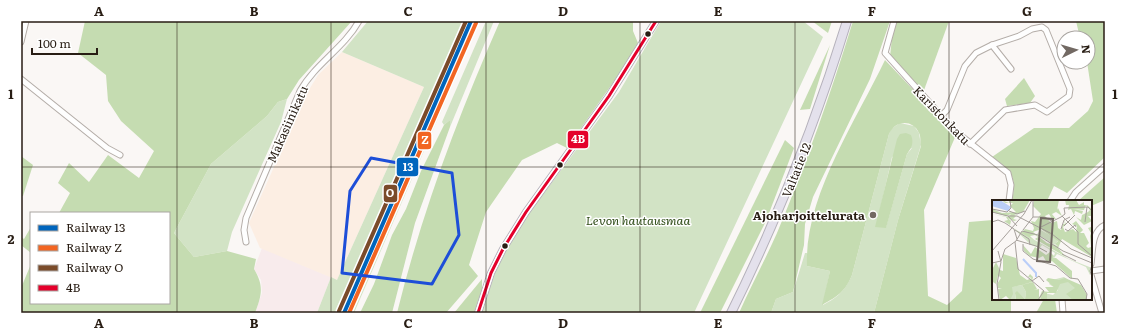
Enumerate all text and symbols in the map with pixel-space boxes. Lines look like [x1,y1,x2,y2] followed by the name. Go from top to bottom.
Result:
[94,1,104,20] text: A
[250,1,259,20] text: B
[403,1,413,20] text: C
[558,1,568,20] text: D
[714,1,723,20] text: E
[868,1,876,20] text: F
[1022,1,1032,20] text: G
[643,29,653,39] unlabelled marker
[32,30,97,56] scale bar
[1056,30,1096,70] north arrow
[38,34,71,52] text: 100 m
[1079,44,1095,54] text: N
[262,82,312,166] street label: Makasiinikatu
[909,82,975,149] street label: Karistonkatu
[8,84,14,103] text: 1
[1112,84,1118,103] text: 1
[567,130,589,149] line badge: 4B
[571,130,586,146] text: 4B
[417,131,432,150] line badge: Z
[421,131,429,147] text: Z
[777,140,815,200] street label: Valtatie 12
[396,157,419,177] line badge: 13
[403,158,413,174] text: 13
[555,160,565,170] unlabelled marker
[383,184,398,203] line badge: O
[386,184,395,200] text: O
[992,200,1092,300] inset map
[753,206,865,224] place label: Ajoharjoittelurata
[868,210,878,220] marker: Ajoharjoittelurata
[586,211,690,229] park label: Levon hautausmaa
[30,212,170,304] legend
[66,218,126,236] text: Railway 13
[8,229,15,248] text: 2
[1112,229,1119,248] text: 2
[66,238,122,256] text: Railway Z
[500,241,510,251] unlabelled marker
[66,258,123,276] text: Railway O
[66,278,81,296] text: 4B
[94,313,104,332] text: A
[250,313,259,332] text: B
[403,313,413,332] text: C
[558,313,568,332] text: D
[714,313,723,332] text: E
[868,313,876,332] text: F
[1022,313,1032,332] text: G

